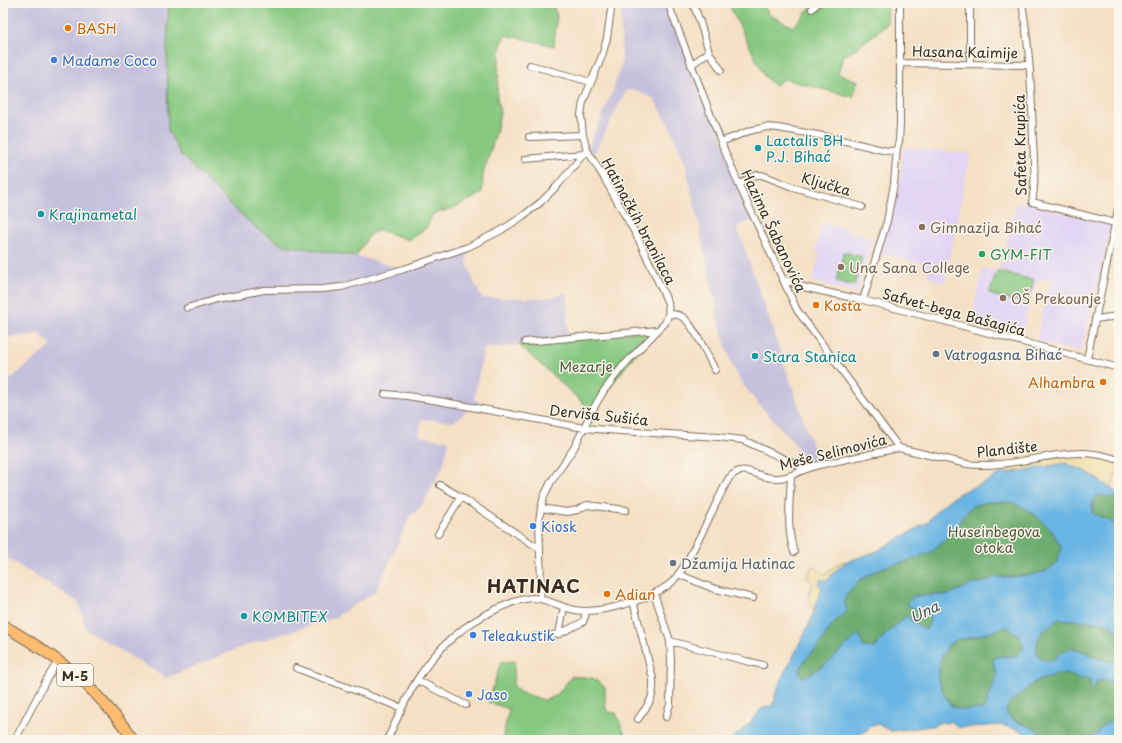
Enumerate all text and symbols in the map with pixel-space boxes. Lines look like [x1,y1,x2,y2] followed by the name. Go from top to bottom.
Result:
[76,18,117,39] place label: BASH
[63,23,73,33] marker: BASH
[912,41,1018,63] street label: Hasana Kaimije
[62,50,157,71] place label: Madame Coco
[49,55,59,65] marker: Madame Coco
[1009,94,1031,196] street label: Safeta Krupića
[766,130,843,167] place label: Lactalis BH P.J. Bihać
[753,143,763,153] marker: Lactalis BH P.J. Bihać
[597,154,681,288] street label: Hatinačkih branilaca
[736,166,812,296] street label: Hazima Šabanovića
[799,167,854,201] street label: Ključka
[49,204,137,225] place label: Krajinametal
[36,209,46,219] marker: Krajinametal
[930,217,1042,238] place label: Gimnazija Bihać
[917,222,927,232] marker: Gimnazija Bihać
[990,244,1052,265] place label: GYM-FIT
[977,249,987,259] marker: GYM-FIT
[849,257,970,278] place label: Una Sana College
[836,262,846,272] marker: Una Sana College
[880,283,1028,341] street label: Safvet-bega Bašagića
[1011,288,1101,309] place label: OŠ Prekounje
[998,293,1008,303] marker: OŠ Prekounje
[824,295,862,316] place label: Kosta
[811,300,821,310] marker: Kosta
[944,344,1062,365] place label: Vatrogasna Bihać
[763,346,857,367] place label: Stara Stanica
[931,349,941,359] marker: Vatrogasna Bihać
[750,351,760,361] marker: Stara Stanica
[559,356,613,377] park label: Mezarje
[1028,372,1095,393] place label: Alhambra
[1098,377,1108,387] marker: Alhambra
[549,399,650,431] street label: Derviša Sušića
[777,428,889,475] street label: Meše Selimovića
[975,435,1039,463] street label: Plandište
[541,516,577,537] place label: Kiosk
[528,521,538,531] marker: Kiosk
[948,521,1041,558] park label: Huseinbegova otoka
[681,553,795,574] place label: Džamija Hatinac
[668,558,678,568] marker: Džamija Hatinac
[487,572,581,599] district label: HATINAC
[615,584,655,605] place label: Adian
[602,589,612,599] marker: Adian
[905,594,943,628] water label: Una
[252,606,328,627] place label: KOMBITEX
[239,611,249,621] marker: KOMBITEX
[481,625,556,646] place label: Teleakustik
[468,630,478,640] marker: Teleakustik
[57,664,93,686] road number: M-5
[477,684,508,705] place label: Jaso
[464,689,474,699] marker: Jaso

